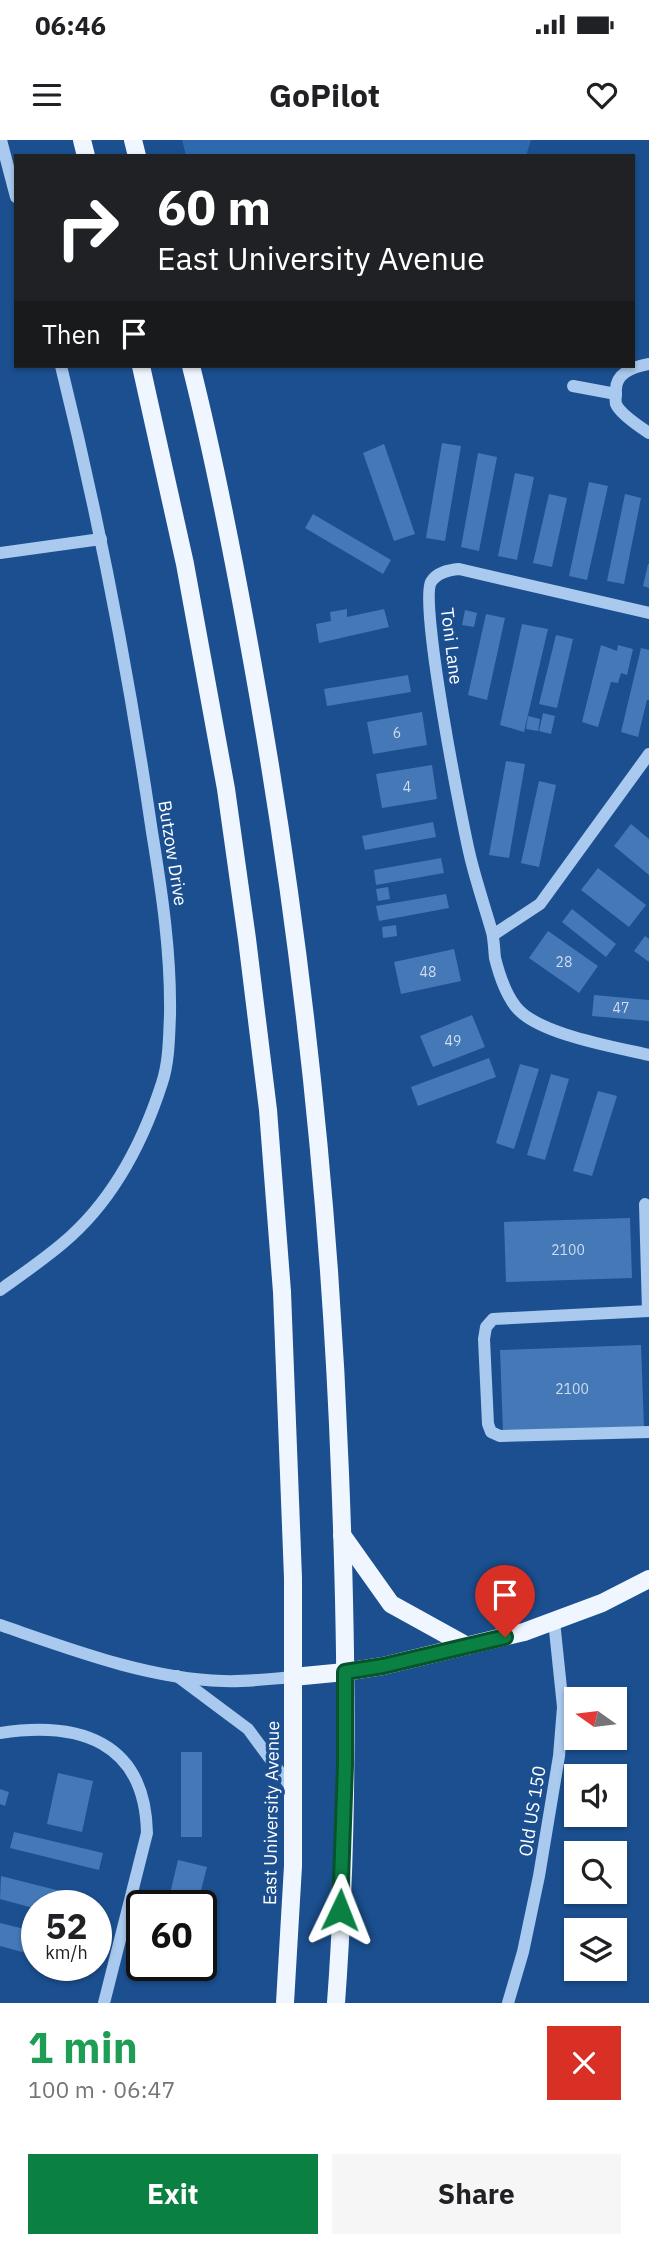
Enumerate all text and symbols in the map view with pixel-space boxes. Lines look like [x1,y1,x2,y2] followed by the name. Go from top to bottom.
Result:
[35,8,106,42] text: 06:46
[269,74,380,116] text: GoPilot
[28,76,66,114] icon: menu
[583,76,621,114] icon: heart
[157,175,271,238] text: 60 m
[42,182,133,273] icon: right
[157,237,485,279] text: East University Avenue
[115,315,153,353] icon: arrive
[42,317,101,351] text: Then
[436,606,468,686] street label: Toni Lane
[393,724,401,742] house number: 6
[403,778,411,796] house number: 4
[153,799,193,907] street label: Butzow Drive
[556,953,572,971] house number: 28
[420,963,436,981] house number: 48
[613,999,629,1017] house number: 47
[445,1032,461,1050] house number: 49
[551,1241,585,1259] house number: 2100
[555,1380,589,1398] house number: 2100
[475,1565,535,1637] pin
[486,1576,524,1614] icon: arrive
[564,1687,626,1750] north arrow
[564,1687,627,1981] map controls
[258,1721,284,1905] street label: East University Avenue
[513,1764,551,1858] street label: Old US 150
[564,1764,627,1827] button: sound
[564,1841,627,1904] button: search
[303,1873,377,1947] position arrow
[126,1890,217,1981] speed limit sign: 60
[45,1903,88,1949] text: 52
[564,1918,627,1981] button: layers
[45,1941,88,1964] text: km/h
[28,2020,138,2075] text: 1 min
[547,2026,621,2100] button: close
[28,2074,175,2104] text: 100 m · 06:47
[28,2154,318,2234] button: Exit
[332,2154,621,2234] button: Share

